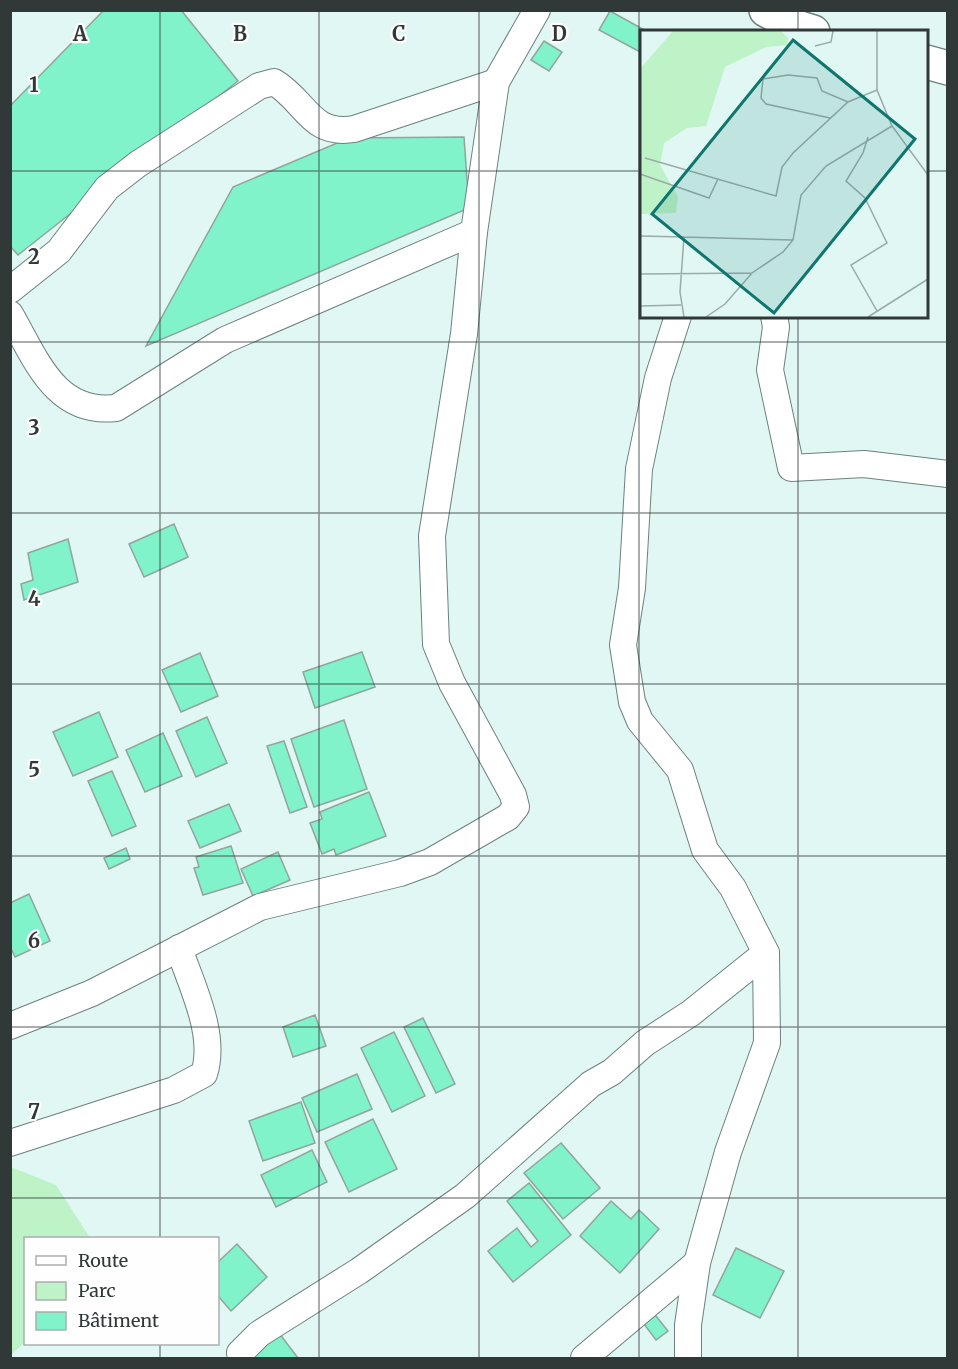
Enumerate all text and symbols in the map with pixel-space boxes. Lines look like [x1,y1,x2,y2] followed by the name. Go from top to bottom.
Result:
[72,21,88,46] text: A
[233,21,247,46] text: B
[392,21,406,46] text: C
[551,21,567,46] text: D
[640,30,928,318] inset map
[29,72,39,97] text: 1
[28,244,40,269] text: 2
[28,415,40,440] text: 3
[28,586,41,611] text: 4
[28,757,40,782] text: 5
[28,928,40,953] text: 6
[28,1099,40,1124] text: 7
[24,1237,219,1345] legend
[78,1249,128,1272] text: Route
[78,1279,116,1302] text: Parc
[78,1309,159,1332] text: Bâtiment

